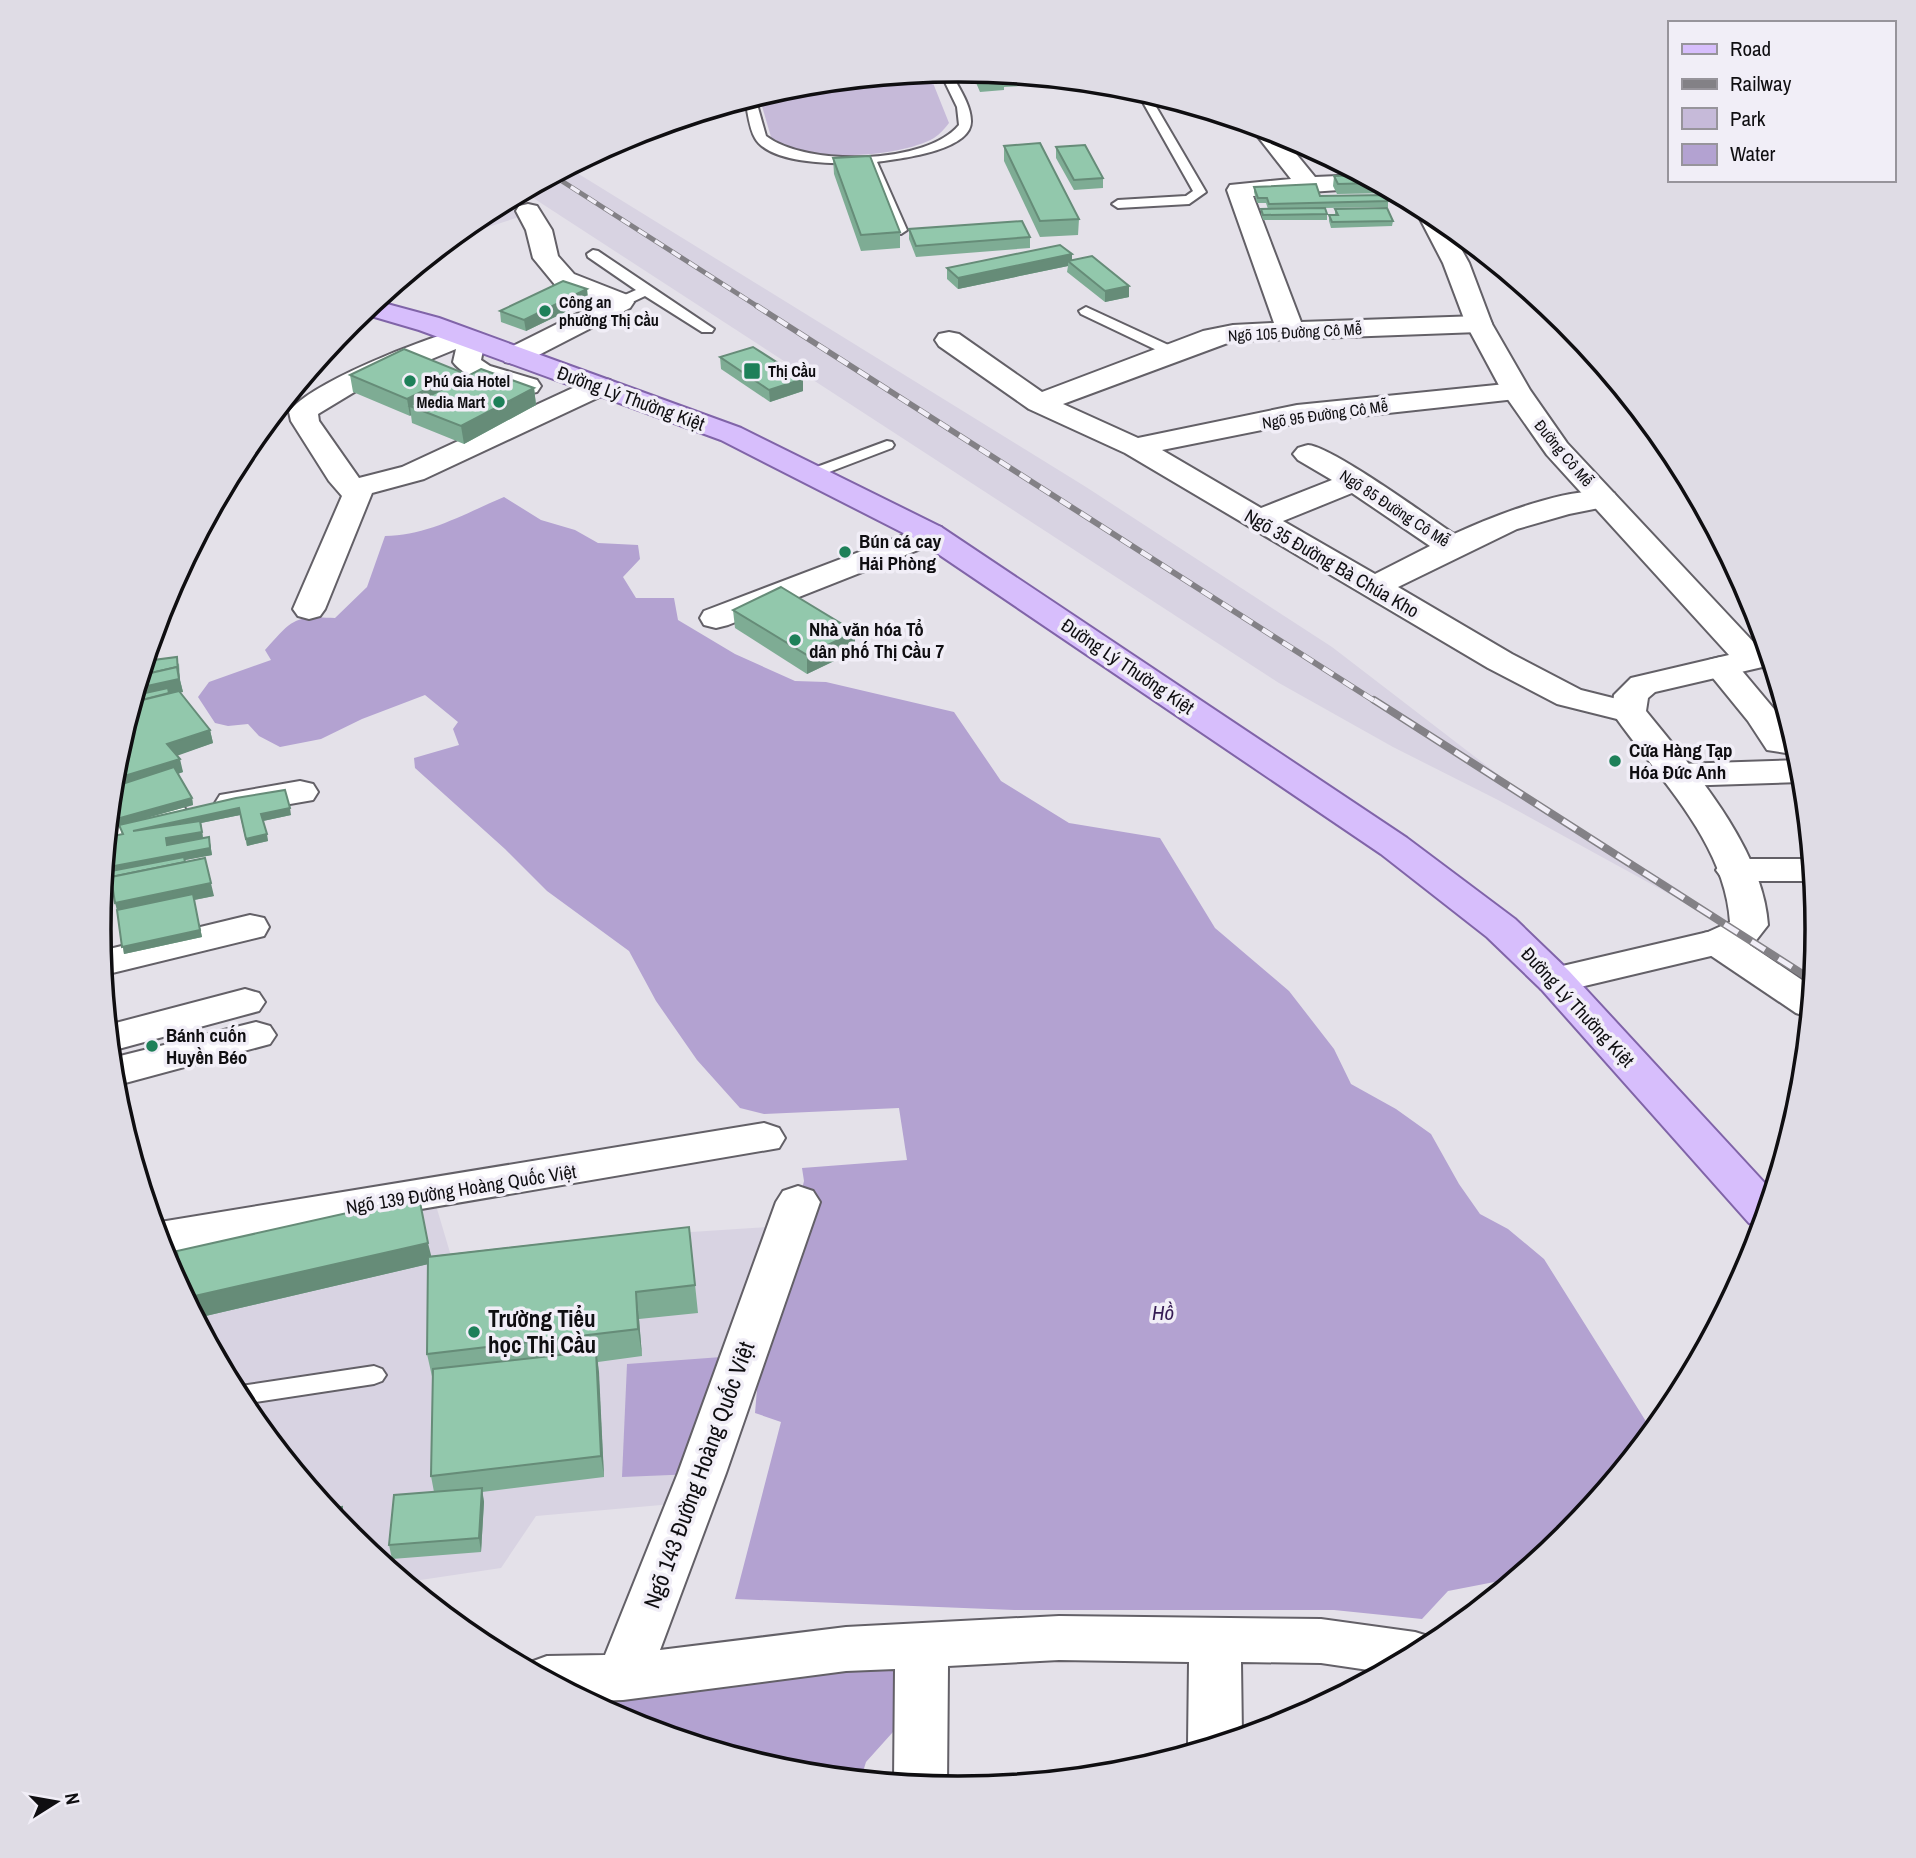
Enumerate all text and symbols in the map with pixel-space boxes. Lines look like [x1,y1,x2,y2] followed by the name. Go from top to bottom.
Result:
[1668,21,1895,182] legend
[1730,34,1771,63] text: Road
[1730,69,1792,98] text: Railway
[1730,104,1766,133] text: Park
[1730,139,1776,168] text: Water
[559,291,659,331] place label: Công an phường Thị Cầu
[537,303,553,319] marker: Công an phường Thị Cầu
[1227,318,1363,346] street label: Ngõ 105 Đường Cô Mễ
[554,359,709,437] street label: Đường Lý Thường Kiệt
[768,360,816,382] place label: Thị Cầu
[742,361,762,381] marker: Thị Cầu
[424,370,510,392] place label: Phú Gia Hotel
[402,373,418,389] marker: Phú Gia Hotel
[416,391,486,413] place label: Media Mart
[491,394,507,410] marker: Media Mart
[1261,394,1389,434] street label: Ngõ 95 Đường Cô Mễ
[1530,415,1598,491] street label: Đường Cô Mễ
[1336,464,1454,552] street label: Ngõ 85 Đường Cô Mễ
[1240,502,1424,624] street label: Ngõ 35 Đường Bà Chúa Kho
[859,528,942,576] place label: Bún cá cay Hải Phòng
[837,544,853,560] marker: Bún cá cay Hải Phòng
[1056,612,1200,721] street label: Đường Lý Thường Kiệt
[809,616,944,664] place label: Nhà văn hóa Tổ dân phố Thị Cầu 7
[787,632,803,648] marker: Nhà văn hóa Tổ dân phố Thị Cầu 7
[1629,737,1733,785] place label: Cửa Hàng Tạp Hóa Đức Anh
[1607,753,1623,769] marker: Cửa Hàng Tạp Hóa Đức Anh
[1516,941,1641,1073] street label: Đường Lý Thường Kiệt
[166,1022,247,1070] place label: Bánh cuốn Huyền Béo
[144,1038,160,1054] marker: Bánh cuốn Huyền Béo
[344,1158,579,1220] street label: Ngõ 139 Đường Hoàng Quốc Việt
[1152,1298,1174,1327] water label: Hồ
[488,1303,596,1360] place label: Trường Tiểu học Thị Cầu
[466,1324,482,1340] marker: Trường Tiểu học Thị Cầu
[636,1337,761,1613] street label: Ngõ 143 Đường Hoàng Quốc Việt
[21,1767,91,1837] north arrow
[59,1791,87,1807] text: N

